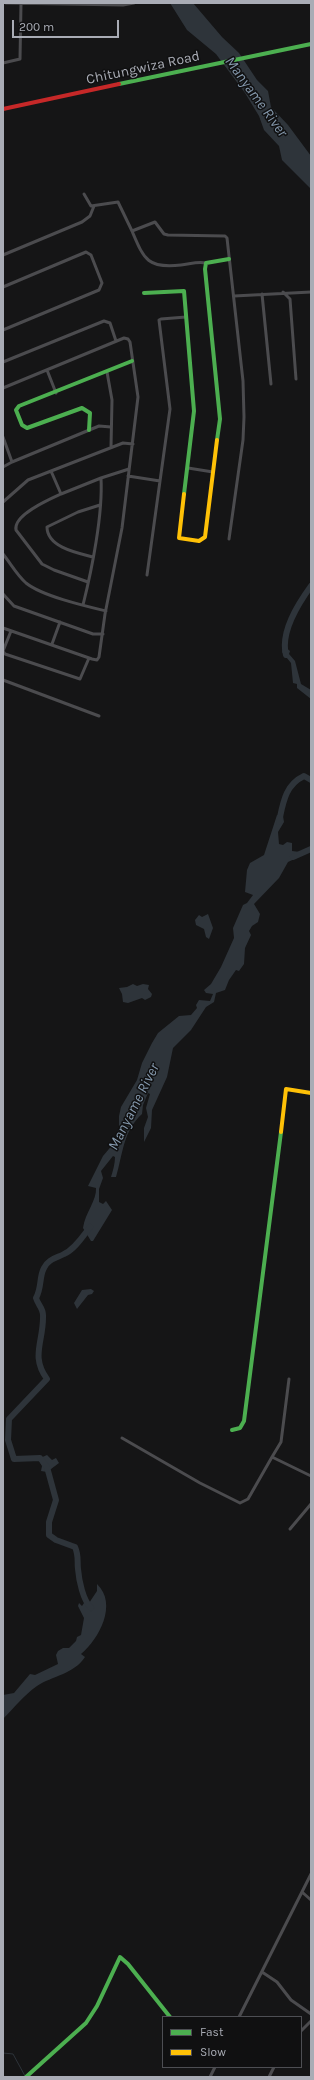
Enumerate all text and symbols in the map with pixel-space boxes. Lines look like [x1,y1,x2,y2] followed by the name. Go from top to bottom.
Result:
[14,12,121,38] scale bar
[19,20,54,34] text: 200 m
[85,48,201,88] street label: Chitungwiza Road
[221,53,291,141] water label: Manyame River
[104,1060,164,1154] water label: Manyame River
[162,2016,302,2068] legend
[200,2025,223,2039] text: Fast
[200,2045,226,2059] text: Slow

